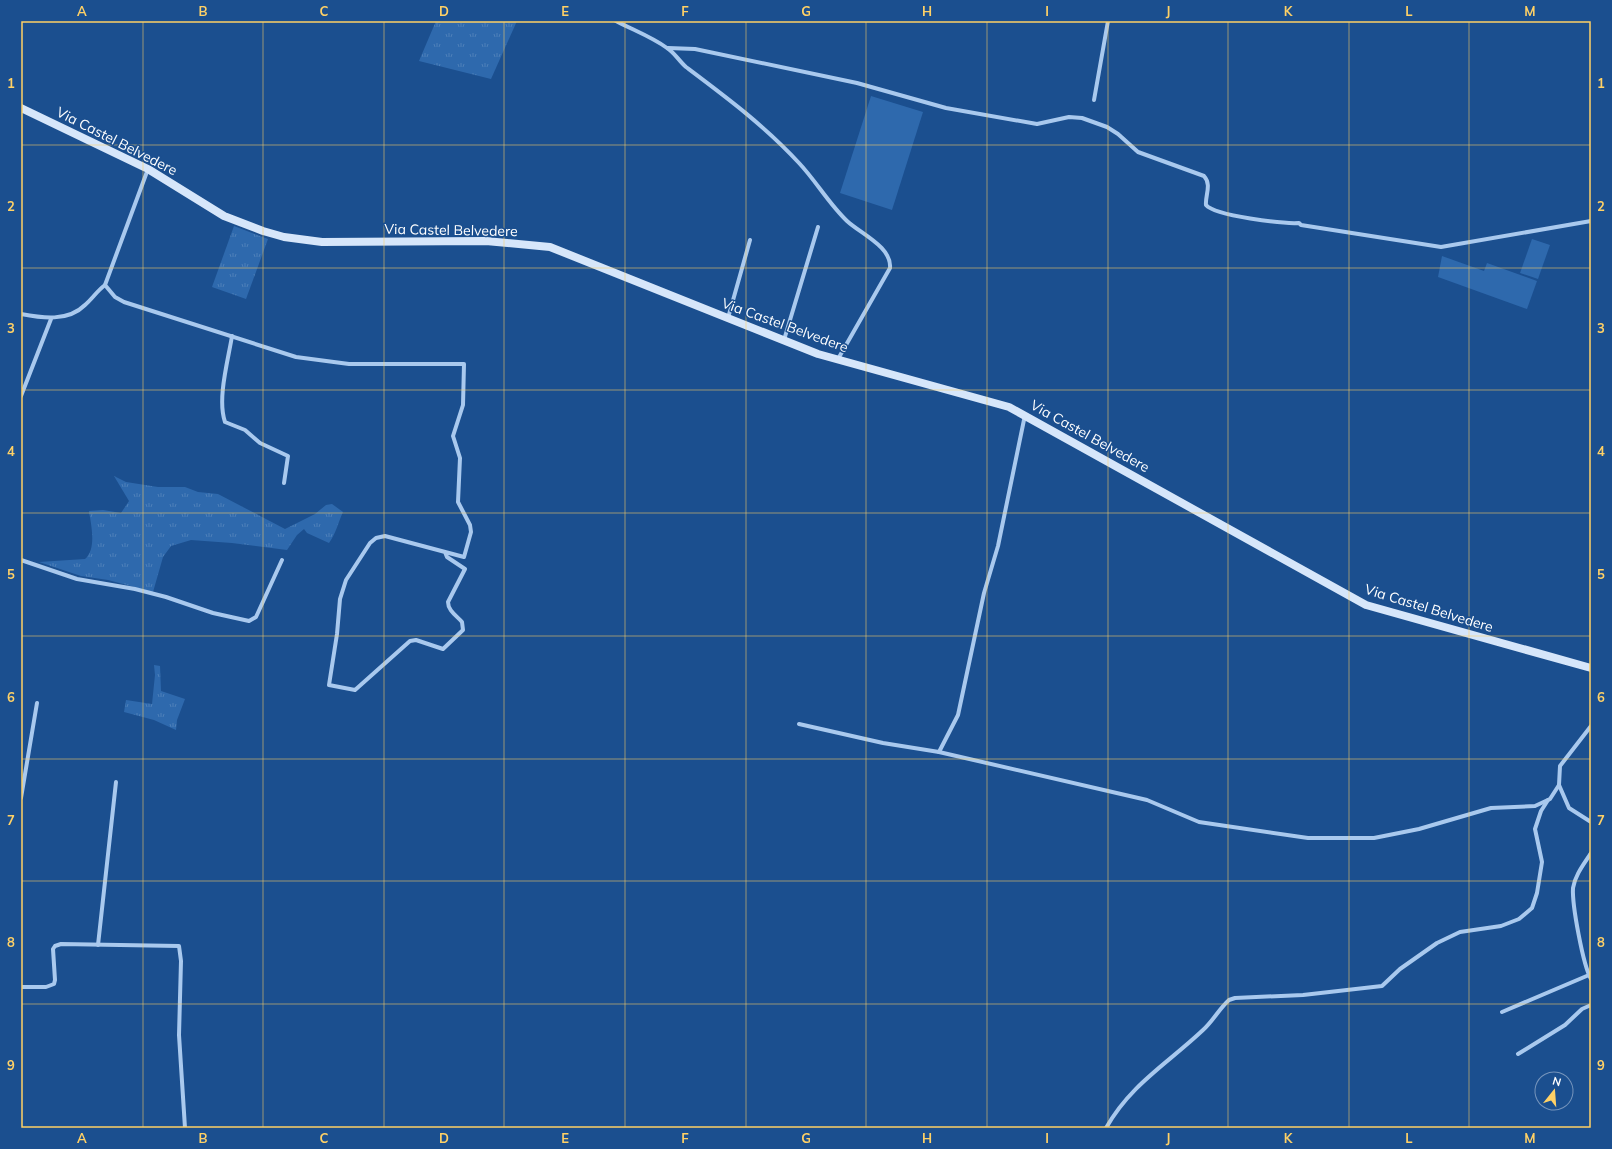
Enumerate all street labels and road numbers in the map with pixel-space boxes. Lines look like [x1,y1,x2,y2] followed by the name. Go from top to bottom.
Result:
[54,103,180,179] street label: Via Castel Belvedere
[384,220,518,240] street label: Via Castel Belvedere
[719,294,851,356] street label: Via Castel Belvedere
[1027,396,1153,476] street label: Via Castel Belvedere
[1363,580,1495,636] street label: Via Castel Belvedere

